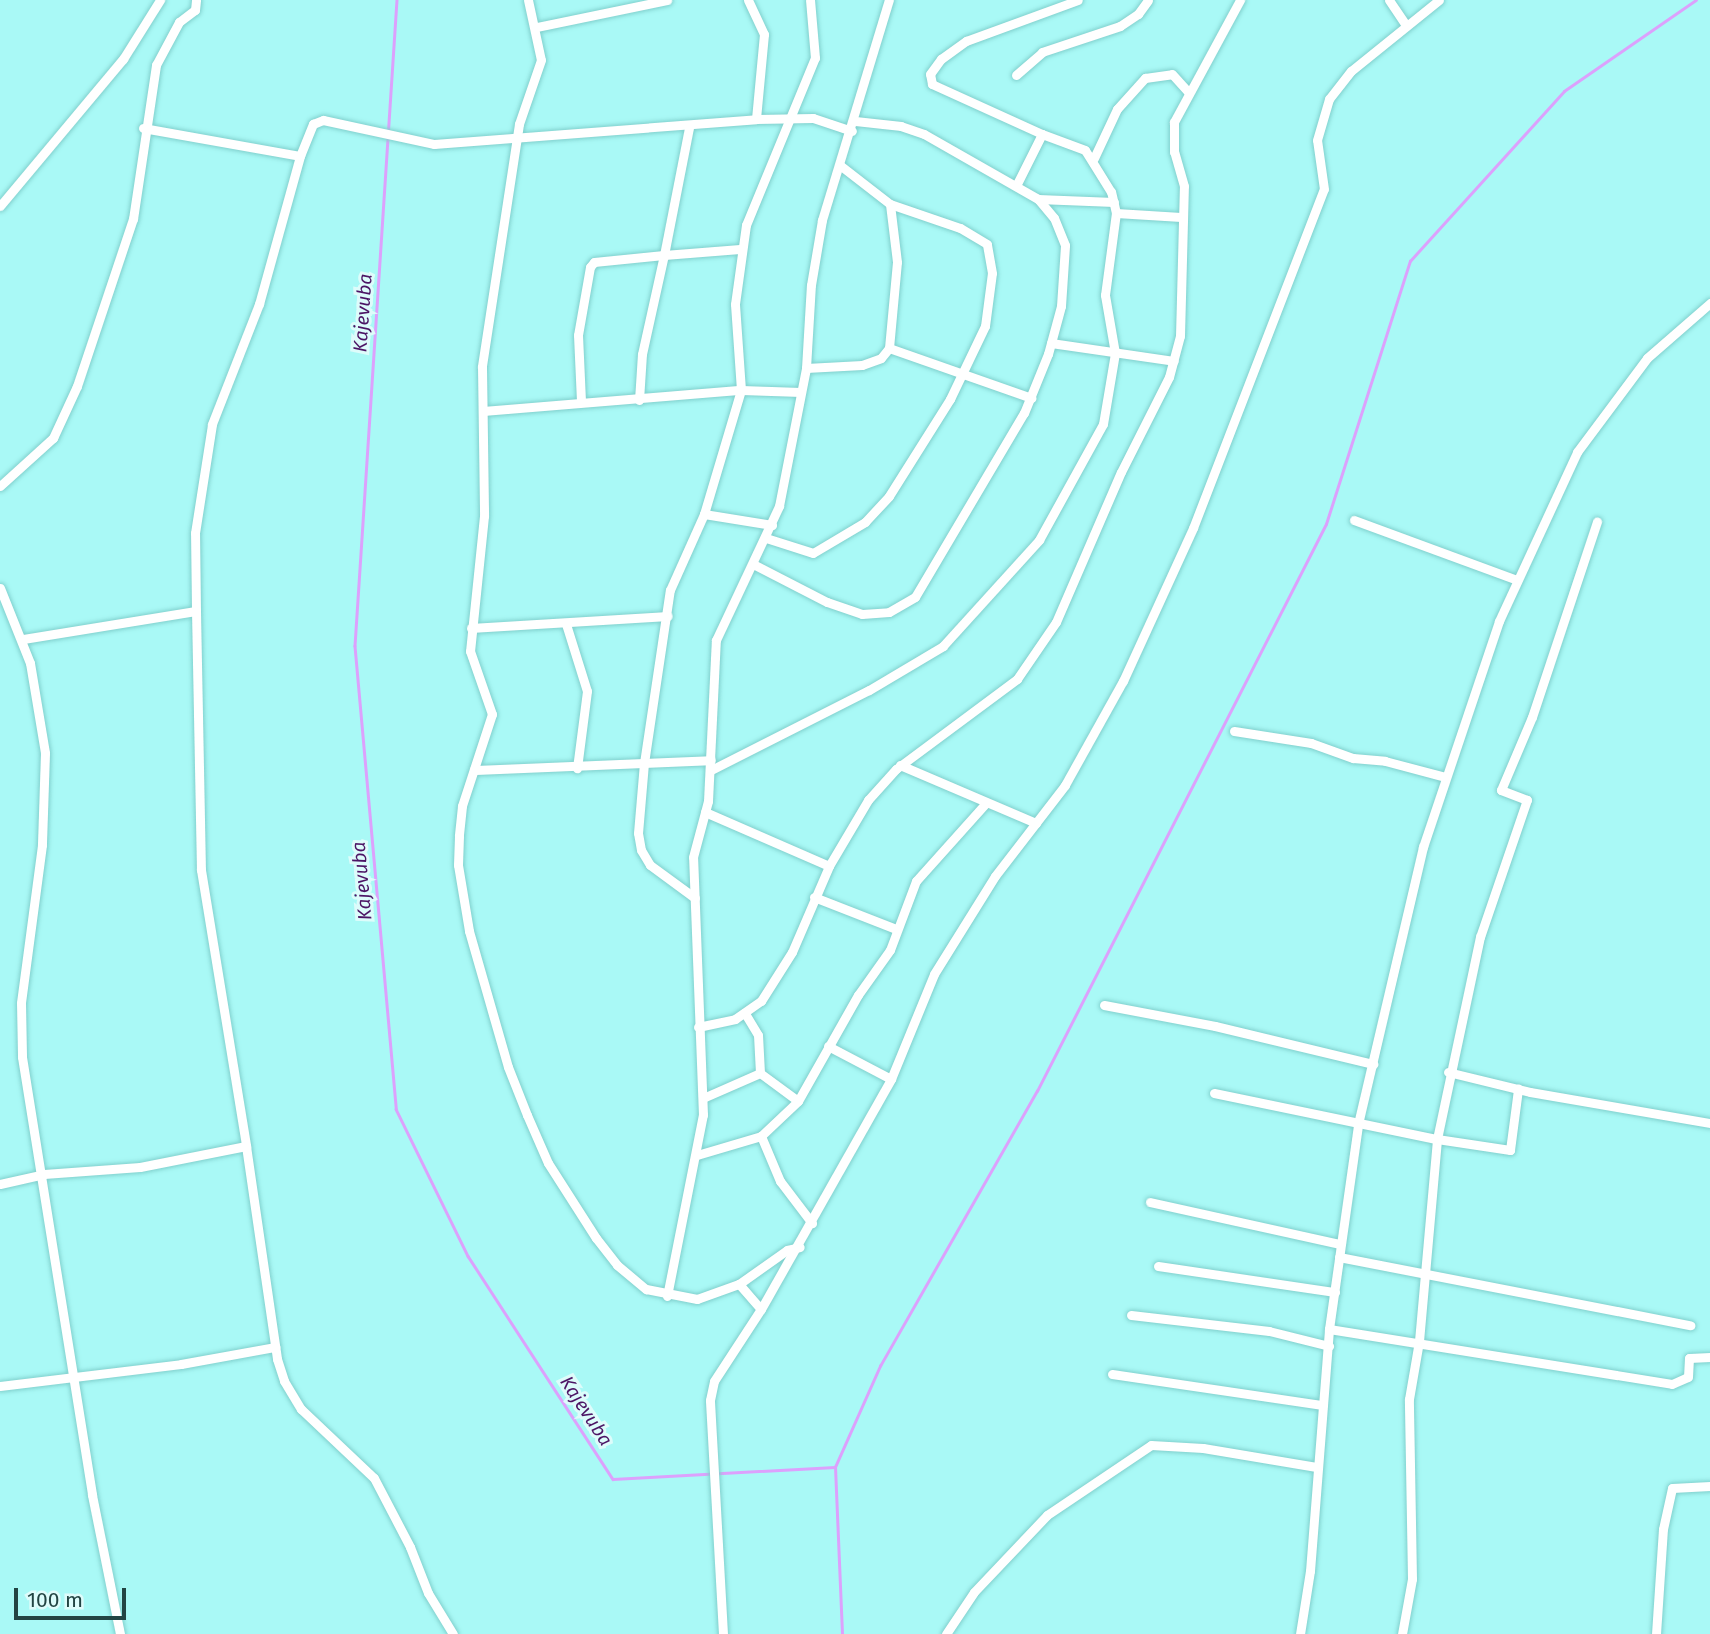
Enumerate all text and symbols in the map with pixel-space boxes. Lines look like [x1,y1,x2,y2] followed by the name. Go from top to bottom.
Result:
[349,273,377,353] water label: Kajevuba
[347,841,377,921] water label: Kajevuba
[555,1372,617,1450] water label: Kajevuba
[18,1574,130,1618] scale bar
[27,1587,83,1613] text: 100 m

